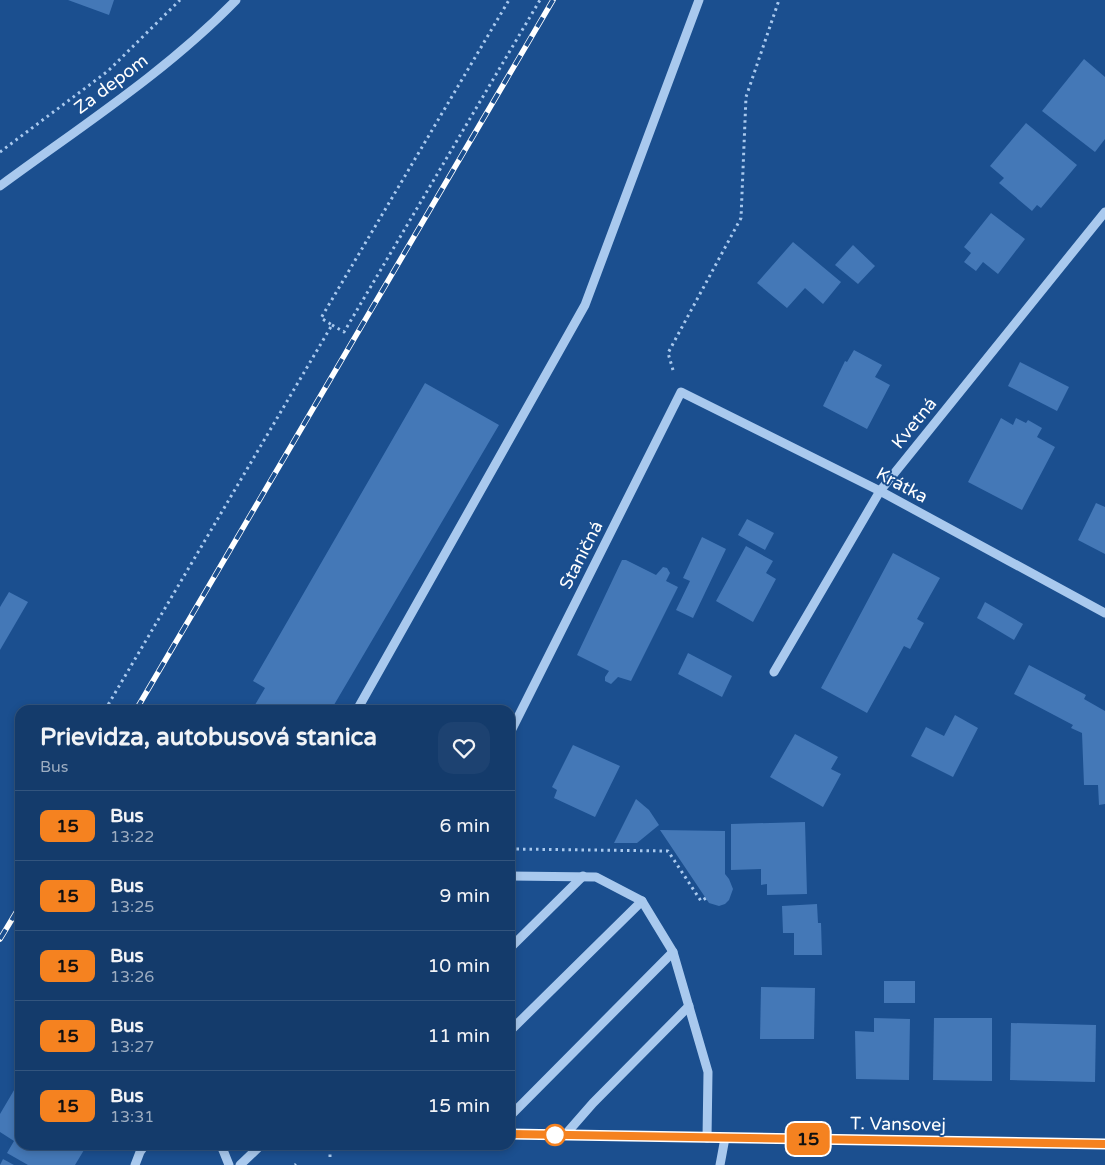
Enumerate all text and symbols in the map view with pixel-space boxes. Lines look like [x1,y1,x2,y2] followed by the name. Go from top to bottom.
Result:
[70,49,152,119] street label: Za depom
[887,393,941,453] street label: Kvetná
[872,462,932,508] street label: Krátka
[554,517,608,593] street label: Staničná
[438,722,490,774] button: heart
[40,723,377,752] text: Prievidza, autobusová stanica
[40,757,68,777] text: Bus
[110,805,144,827] text: Bus
[56,815,79,837] text: 15
[439,815,490,837] text: 6 min
[110,827,154,847] text: 13:22
[110,875,144,897] text: Bus
[56,885,79,907] text: 15
[439,885,490,907] text: 9 min
[110,897,154,917] text: 13:25
[110,945,144,967] text: Bus
[56,955,79,977] text: 15
[427,955,490,977] text: 10 min
[110,967,154,987] text: 13:26
[110,1015,144,1037] text: Bus
[56,1025,79,1047] text: 15
[427,1025,490,1047] text: 11 min
[110,1037,154,1057] text: 13:27
[110,1085,144,1107] text: Bus
[56,1095,79,1117] text: 15
[427,1095,490,1117] text: 15 min
[110,1107,154,1127] text: 13:31
[850,1112,946,1136] street label: T. Vansovej
[786,1123,830,1155] line badge: 15
[544,1124,566,1146] unlabelled marker
[797,1128,819,1150] text: 15

